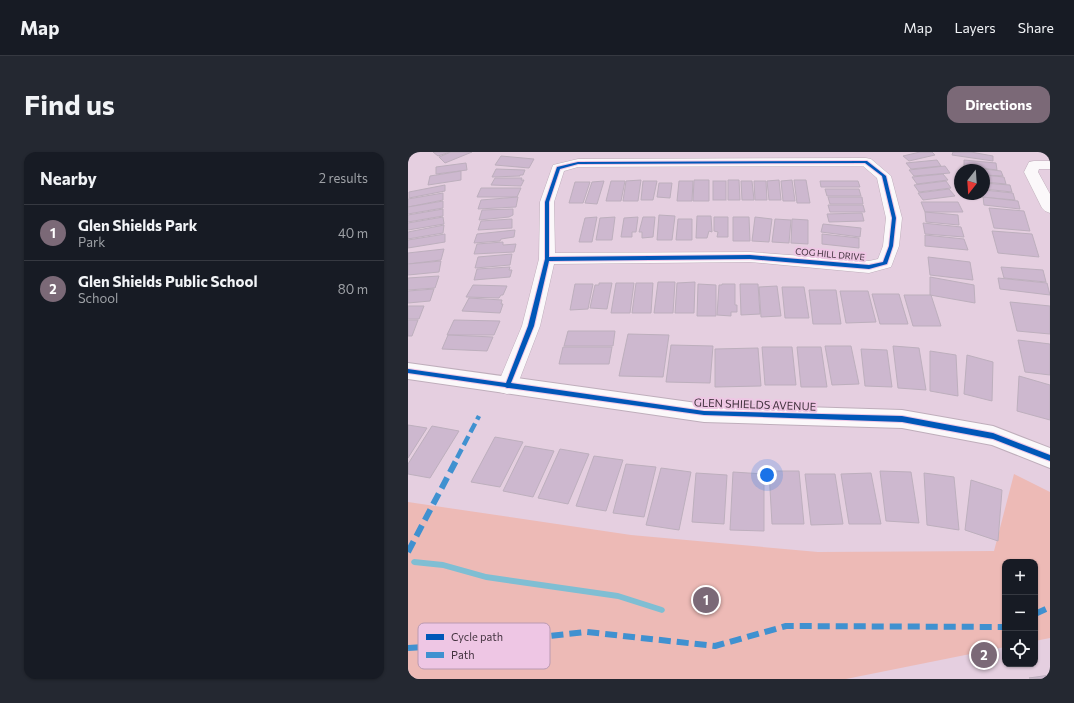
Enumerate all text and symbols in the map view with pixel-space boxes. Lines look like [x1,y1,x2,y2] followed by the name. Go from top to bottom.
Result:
[20,16,59,39] text: Map
[904,19,932,36] text: Map
[954,19,996,36] text: Layers
[1018,19,1054,36] text: Share
[947,86,1050,123] button: Directions
[24,87,115,121] text: Find us
[954,164,990,200] north arrow
[40,168,97,189] text: Nearby
[319,170,368,186] text: 2 results
[78,216,197,234] text: Glen Shields Park
[50,225,56,241] text: 1
[338,225,368,241] text: 40 m
[78,234,105,250] text: Park
[795,245,865,263] street label: COG HILL DRIVE
[78,272,257,290] text: Glen Shields Public School
[49,281,57,297] text: 2
[338,281,368,297] text: 80 m
[78,290,118,306] text: School
[694,395,816,413] street label: GLEN SHIELDS AVENUE
[757,465,777,485] your location
[1002,559,1038,667] map controls
[1002,559,1038,595] button: +
[693,585,719,615] pin: 1
[1002,595,1038,631] button: −
[418,623,550,669] legend
[451,630,503,643] text: Cycle path
[1002,631,1038,667] button: locate
[971,640,997,670] pin: 2
[451,648,474,661] text: Path

